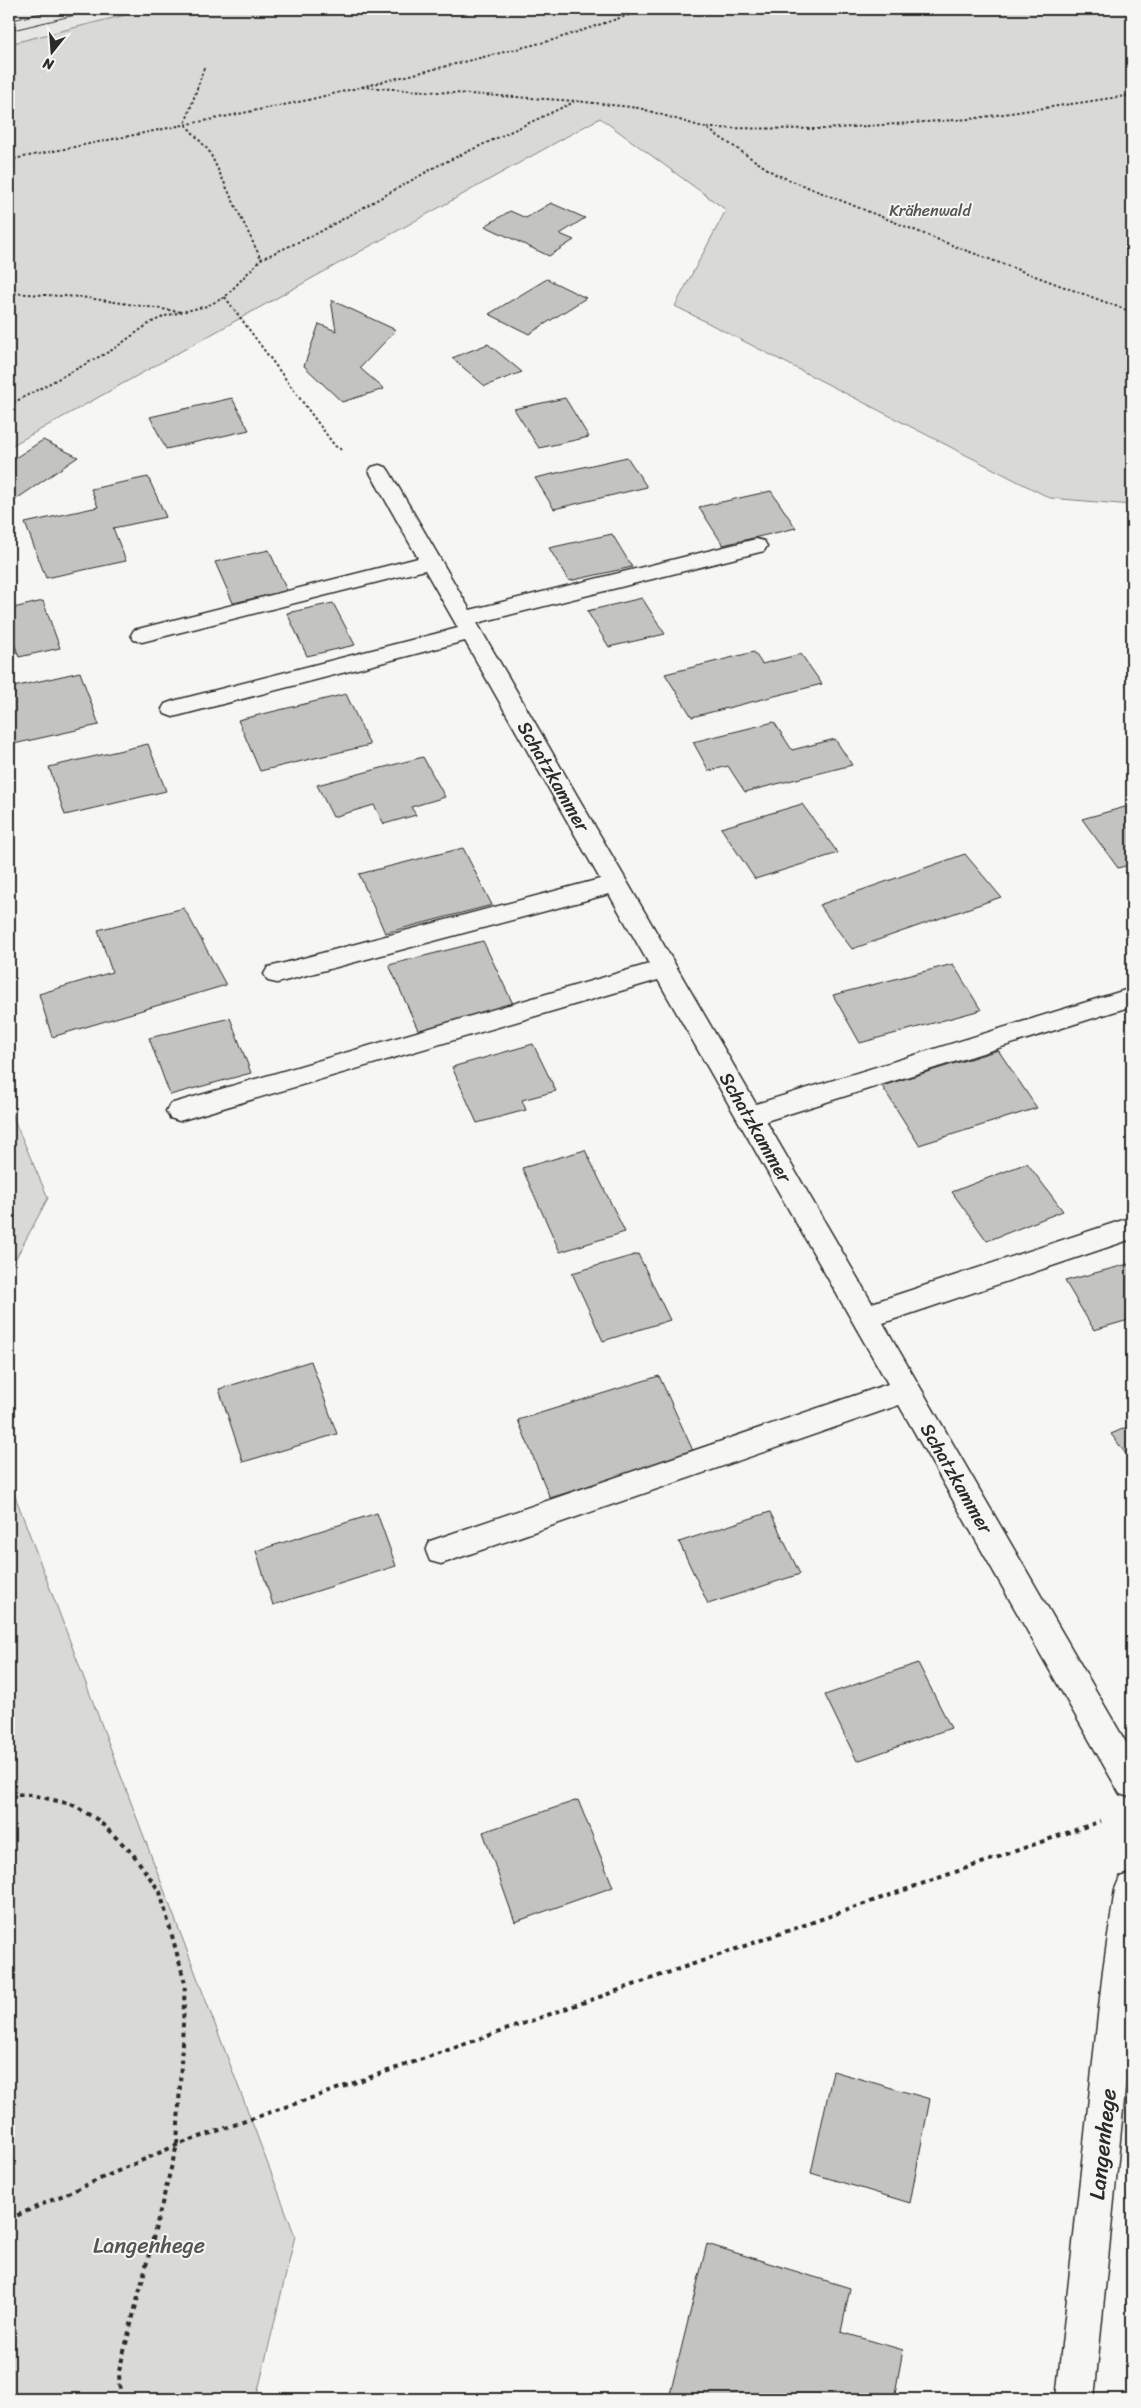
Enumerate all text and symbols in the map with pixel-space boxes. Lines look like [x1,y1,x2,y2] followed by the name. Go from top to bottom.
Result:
[28,28,78,78] north arrow
[40,50,58,78] text: N
[889,196,972,225] park label: Krähenwald
[508,715,599,839] street label: Schatzkammer
[710,1066,801,1190] street label: Schatzkammer
[911,1417,1002,1541] street label: Schatzkammer
[1077,2086,1128,2202] street label: Langenhege
[93,2226,205,2265] park label: Langenhege

